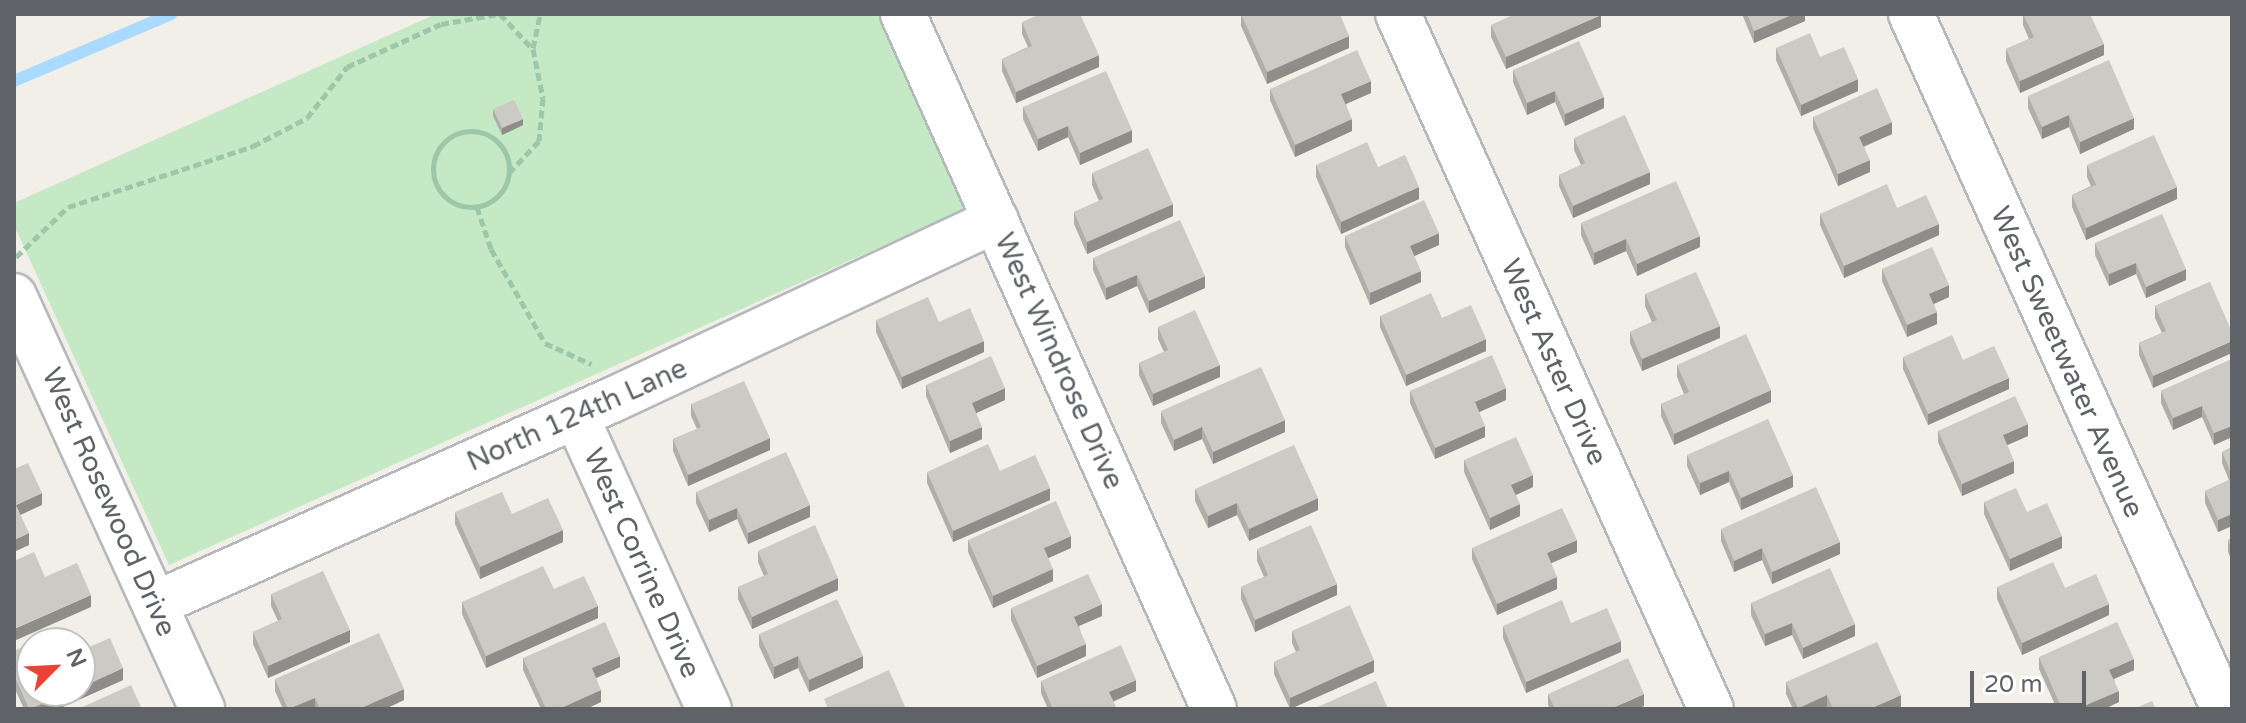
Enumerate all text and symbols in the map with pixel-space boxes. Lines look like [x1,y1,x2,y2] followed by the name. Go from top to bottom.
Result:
[1983,201,2151,523] street label: West Sweetwater Avenue
[987,228,1131,494] street label: West Windrose Drive
[1494,254,1614,470] street label: West Aster Drive
[462,351,692,479] street label: North 124th Lane
[35,363,183,641] street label: West Rosewood Drive
[576,443,708,683] street label: West Corrine Drive
[16,627,96,707] north arrow
[61,645,92,671] text: N
[1974,655,2090,705] scale bar
[1984,670,2042,699] text: 20 m

